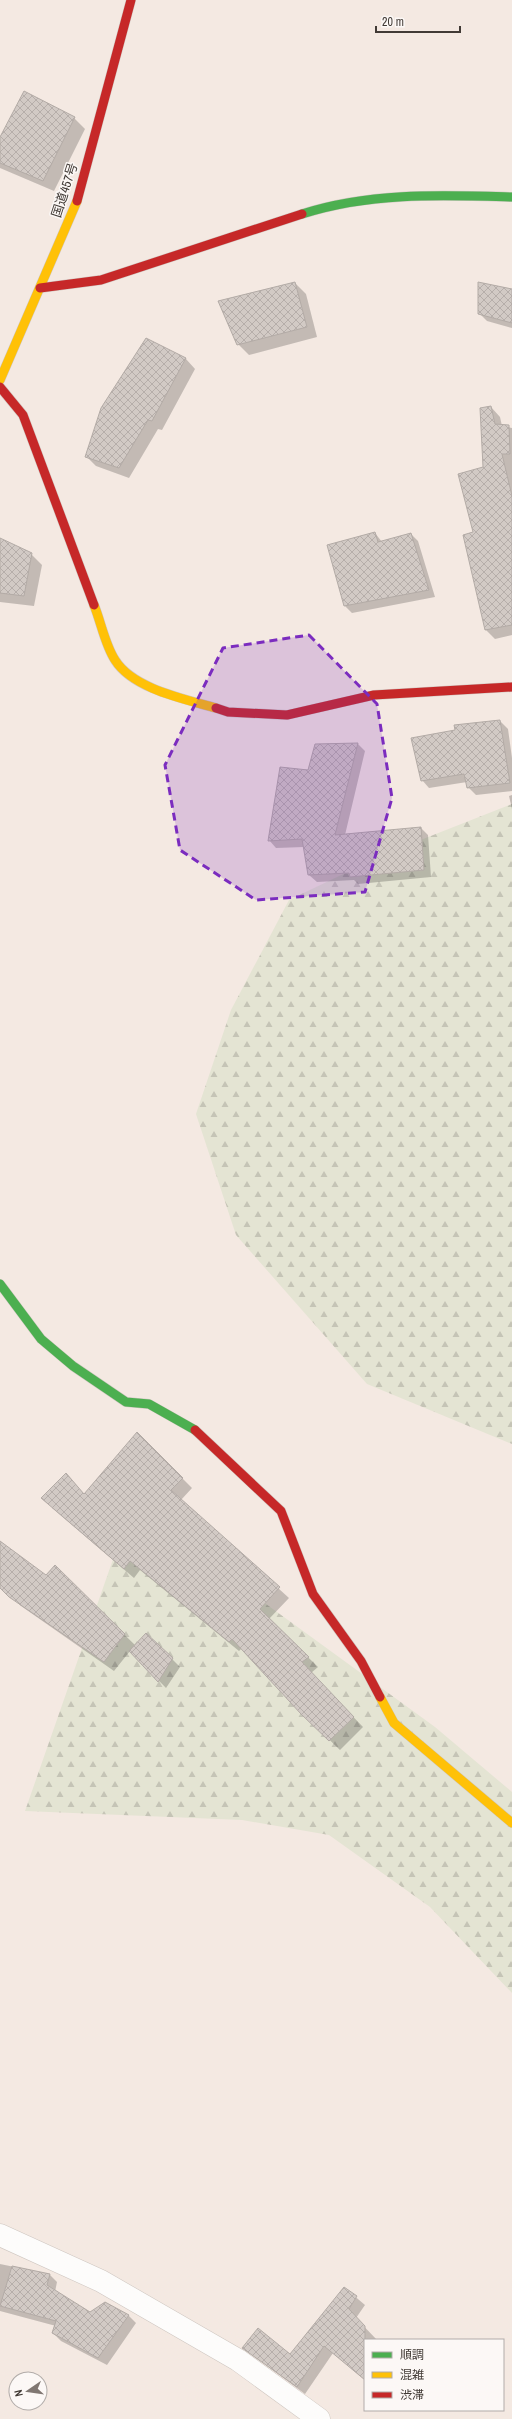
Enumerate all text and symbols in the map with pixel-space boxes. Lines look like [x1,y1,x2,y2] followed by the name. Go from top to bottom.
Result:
[376,8,460,34] scale bar
[382,14,404,30] text: 20 m
[48,161,81,220] street label: 国道457号
[364,2339,504,2411] legend
[400,2347,424,2363] text: 順調
[400,2367,424,2383] text: 混雑
[8,2371,48,2411] north arrow
[400,2387,424,2403] text: 渋滞
[11,2389,26,2398] text: N

